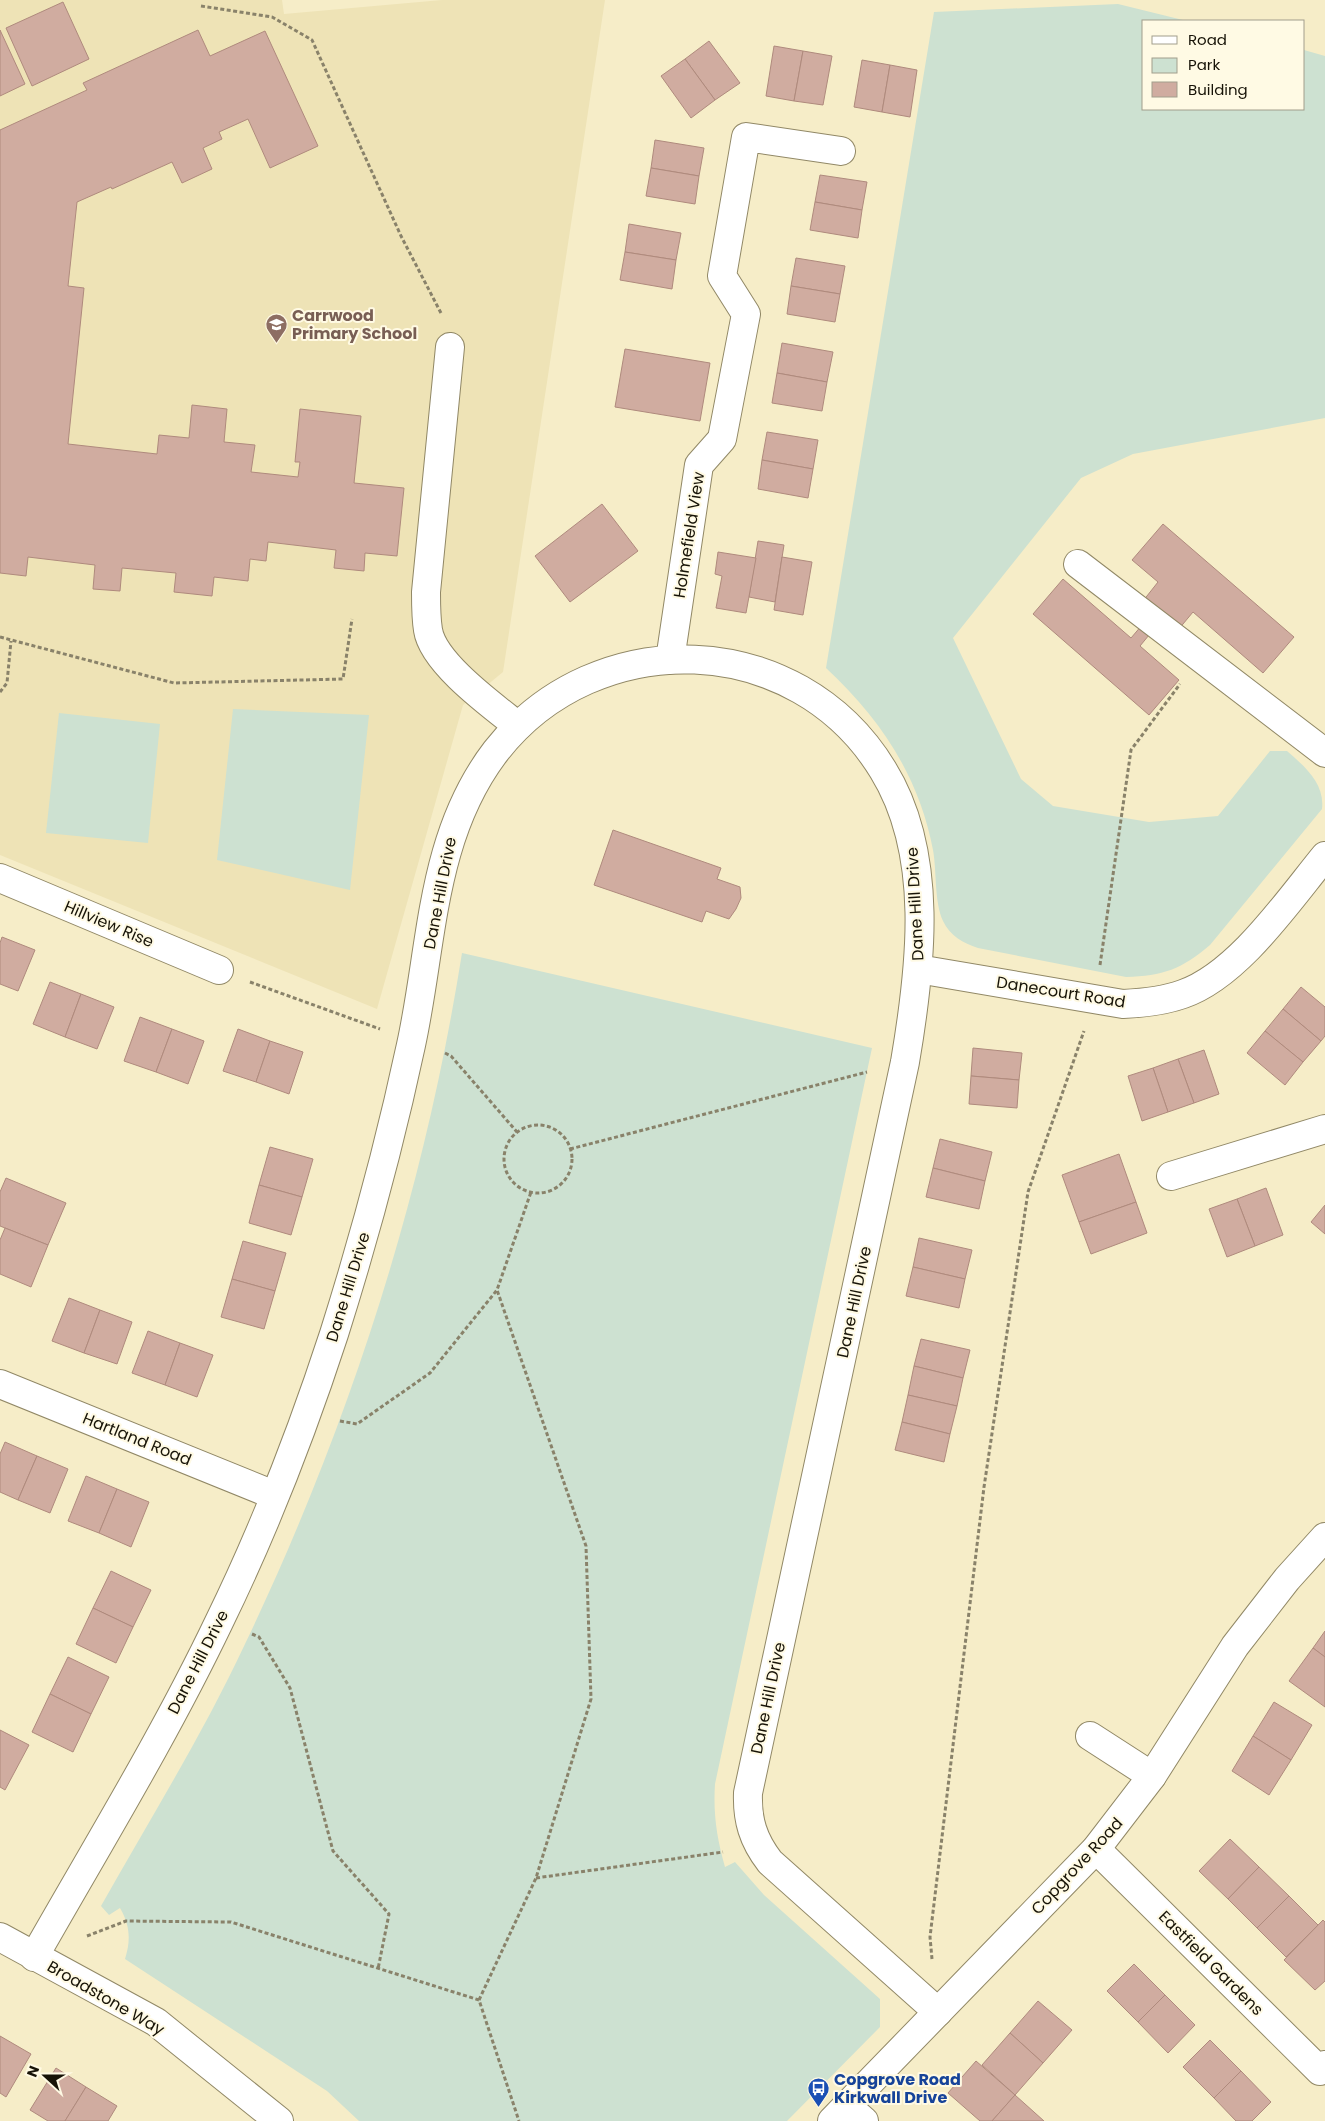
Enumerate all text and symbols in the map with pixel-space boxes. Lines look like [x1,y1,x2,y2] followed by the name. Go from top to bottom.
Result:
[1142,20,1305,110] legend
[1188,29,1227,50] text: Road
[1188,54,1220,75] text: Park
[1188,79,1248,100] text: Building
[292,304,417,345] place label: Carrwood Primary School
[264,312,288,343] school or university icon: Carrwood Primary School
[668,470,710,600] street label: Holmefield View
[418,835,462,951] street label: Dane Hill Drive
[901,846,929,961] street label: Dane Hill Drive
[61,895,157,953] street label: Hillview Rise
[995,970,1127,1014] street label: Danecourt Road
[320,1229,376,1345] street label: Dane Hill Drive
[831,1244,877,1360] street label: Dane Hill Drive
[79,1407,195,1471] street label: Hartland Road
[162,1606,234,1718] street label: Dane Hill Drive
[745,1640,791,1756] street label: Dane Hill Drive
[1026,1812,1128,1920] street label: Copgrove Road
[1153,1905,1269,2021] street label: Eastfield Gardens
[43,1955,169,2041] street label: Broadstone Way
[20,2051,70,2101] north arrow
[22,2063,44,2080] text: N
[834,2068,961,2109] place label: Copgrove Road Kirkwall Drive
[806,2076,830,2107] bus stop icon: Copgrove Road Kirkwall Drive

